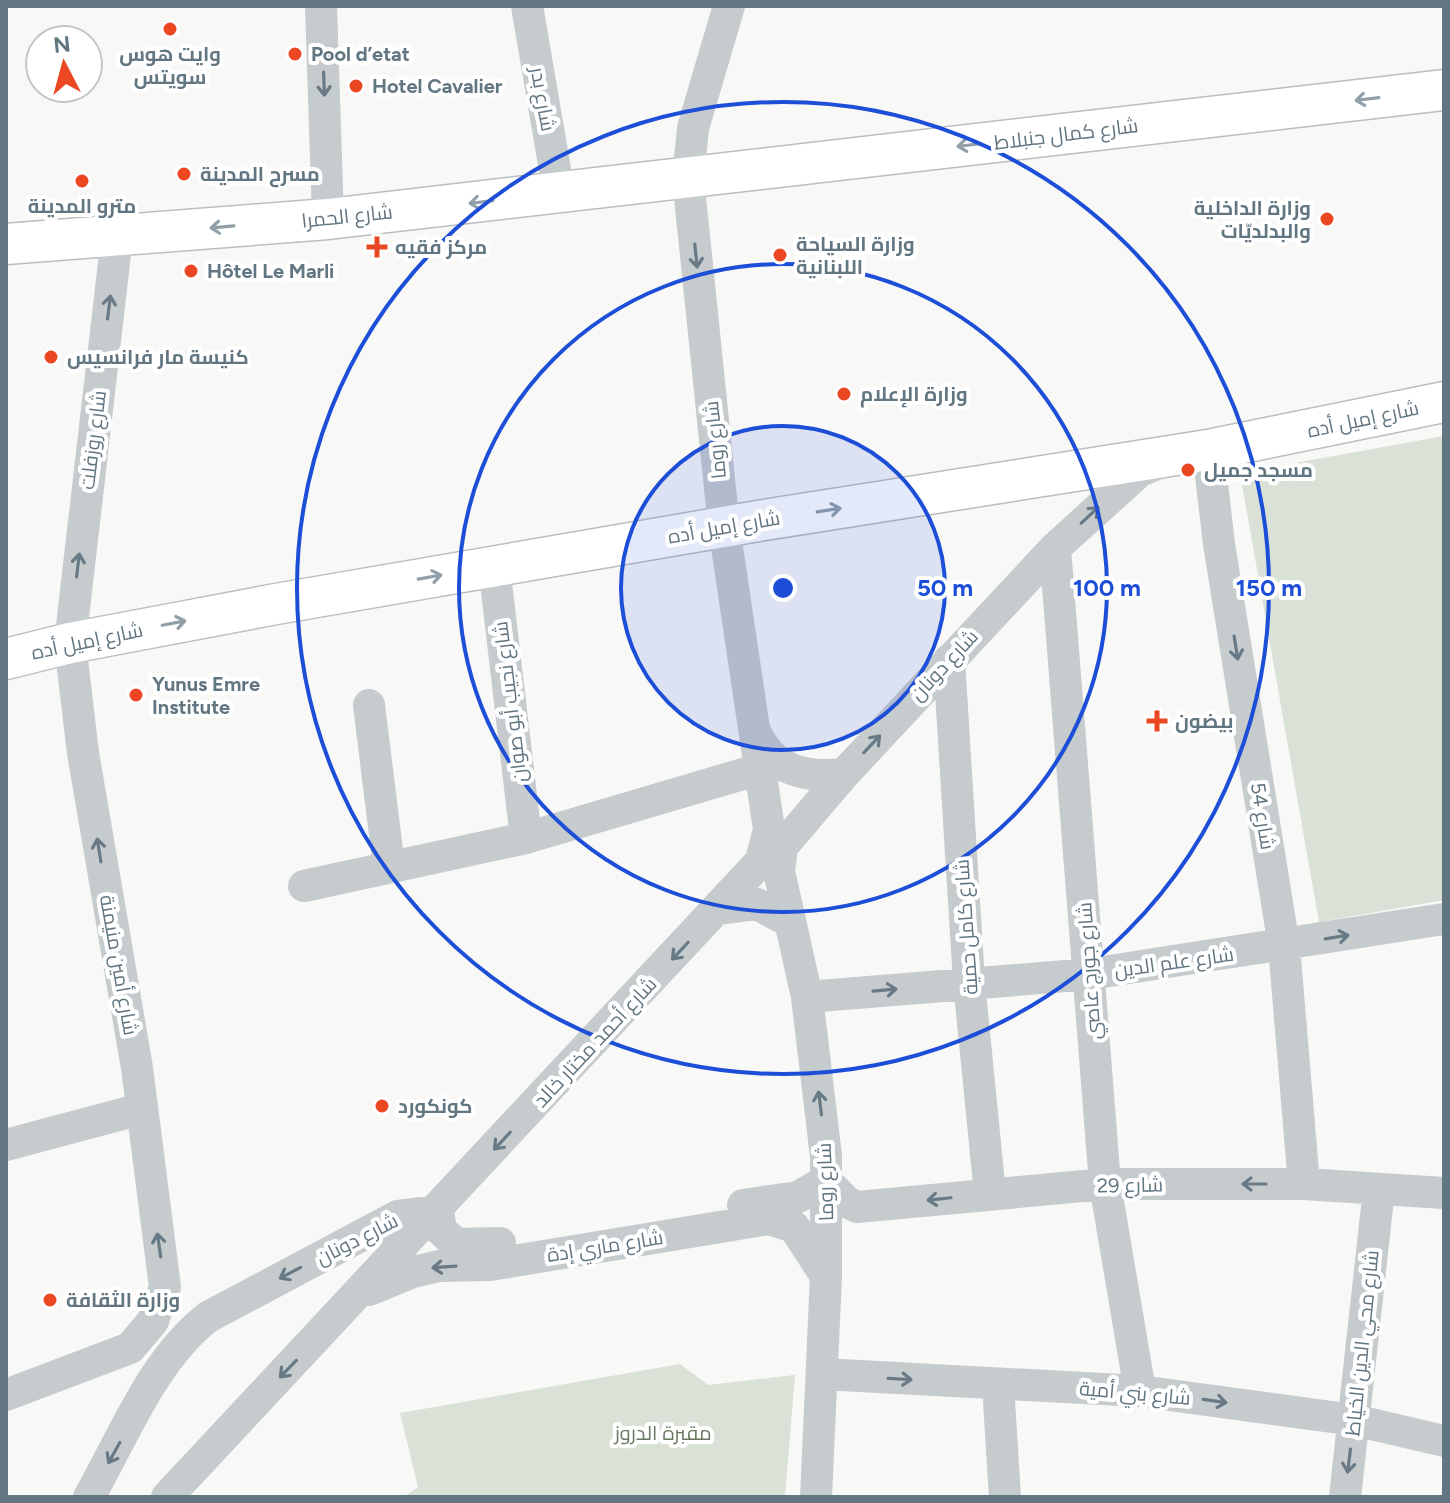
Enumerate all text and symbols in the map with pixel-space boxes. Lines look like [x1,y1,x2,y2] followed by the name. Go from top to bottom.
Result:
[161,20,179,38] marker: وايت هوس سويتس
[24,24,104,104] north arrow
[52,30,72,59] text: N
[119,42,221,89] place label: وايت هوس سويتس
[311,42,410,66] place label: Pool d’etat
[286,45,304,63] marker: Pool d’etat
[523,64,560,133] street label: شارع بدر
[316,70,331,97] one-way arrow
[372,74,503,98] place label: Hotel Cavalier
[347,77,365,95] marker: Hotel Cavalier
[1354,91,1380,106] one-way arrow
[992,113,1140,157] street label: شارع كمال جنبلاط
[956,138,983,153] one-way arrow
[200,162,320,188] place label: مسرح المدينة
[175,165,193,183] marker: مسرح المدينة
[73,172,91,190] marker: مترو المدينة
[28,194,136,218] place label: مترو المدينة
[469,195,494,210] one-way arrow
[1194,196,1311,243] place label: وزارة الداخلية والبدلديّات
[300,199,394,235] street label: شارع الحمرا
[1318,210,1336,228] marker: وزارة الداخلية والبدلديّات
[209,220,236,235] one-way arrow
[796,232,915,279] place label: وزارة السياحة اللبنانية
[395,235,487,259] place label: مركز فقيه
[366,236,388,258] marker: مركز فقيه
[689,242,704,269] one-way arrow
[771,246,789,264] marker: وزارة السياحة اللبنانية
[207,259,334,283] place label: Hôtel Le Marli
[182,262,200,280] marker: Hôtel Le Marli
[101,294,116,321] one-way arrow
[67,345,249,369] place label: كنيسة مار فرانسيس
[42,348,60,366] marker: كنيسة مار فرانسيس
[860,382,968,408] place label: وزارة الإعلام
[835,385,853,403] marker: وزارة الإعلام
[75,389,113,491] street label: شارع روزفلت
[1305,395,1421,444] street label: شارع إميل أده
[699,399,733,480] street label: شارع روما
[1204,458,1313,482] place label: مسجد جميل
[1179,461,1197,479] marker: مسجد جميل
[816,502,841,517] one-way arrow
[666,505,782,551] street label: شارع إميل أده
[1080,506,1100,525] one-way arrow
[71,553,86,579] one-way arrow
[417,569,442,584] one-way arrow
[917,573,973,602] text: 50 m
[1073,573,1141,602] text: 100 m
[1236,573,1302,602] text: 150 m
[769,574,797,602] centre of rings
[161,615,186,630] one-way arrow
[29,617,145,666] street label: شارع إميل أده
[488,620,534,784] street label: شارع نجيب أبو صوان
[905,624,985,707] street label: شارع دونان
[1229,635,1244,660] one-way arrow
[152,672,260,719] place label: Yunus Emre Institute
[127,686,145,704] marker: Yunus Emre Institute
[1175,709,1234,733] place label: بيضون
[1146,710,1168,732] marker: بيضون
[862,734,880,754] one-way arrow
[1244,781,1280,852] street label: شارع 54
[91,838,106,863] one-way arrow
[949,858,985,996] street label: شارع كامل حمية
[93,893,143,1037] street label: شارع أمين منيمنة
[1072,901,1109,1041] street label: شارع جورج عاصي
[1324,929,1349,944] one-way arrow
[670,941,689,961] one-way arrow
[1113,942,1236,984] street label: شارع علم الدين
[528,972,663,1113] street label: شارع أحمد مختار خالد
[871,982,897,997] one-way arrow
[813,1090,828,1117] one-way arrow
[398,1094,473,1118] place label: كونكورد
[373,1097,391,1115] marker: كونكورد
[493,1131,512,1151] one-way arrow
[812,1142,840,1222] street label: شارع روما
[1097,1172,1163,1200] street label: شارع 29
[1241,1176,1268,1192] one-way arrow
[926,1192,953,1207] one-way arrow
[312,1208,403,1272] street label: شارع دونان
[545,1225,665,1271] street label: شارع ماري إدة
[152,1232,167,1259] one-way arrow
[1340,1249,1388,1438] street label: شارع محي الدين الخياط
[431,1260,458,1275] one-way arrow
[279,1266,303,1282] one-way arrow
[66,1288,180,1312] place label: وزارة الثقافة
[41,1291,59,1309] marker: وزارة الثقافة
[279,1359,298,1379] one-way arrow
[886,1372,913,1387] one-way arrow
[1078,1376,1192,1414] street label: شارع بني أمية
[1202,1394,1227,1409] one-way arrow
[613,1421,712,1445] park label: مقبرة الدروز
[106,1440,121,1464] one-way arrow
[1341,1448,1356,1473] one-way arrow

